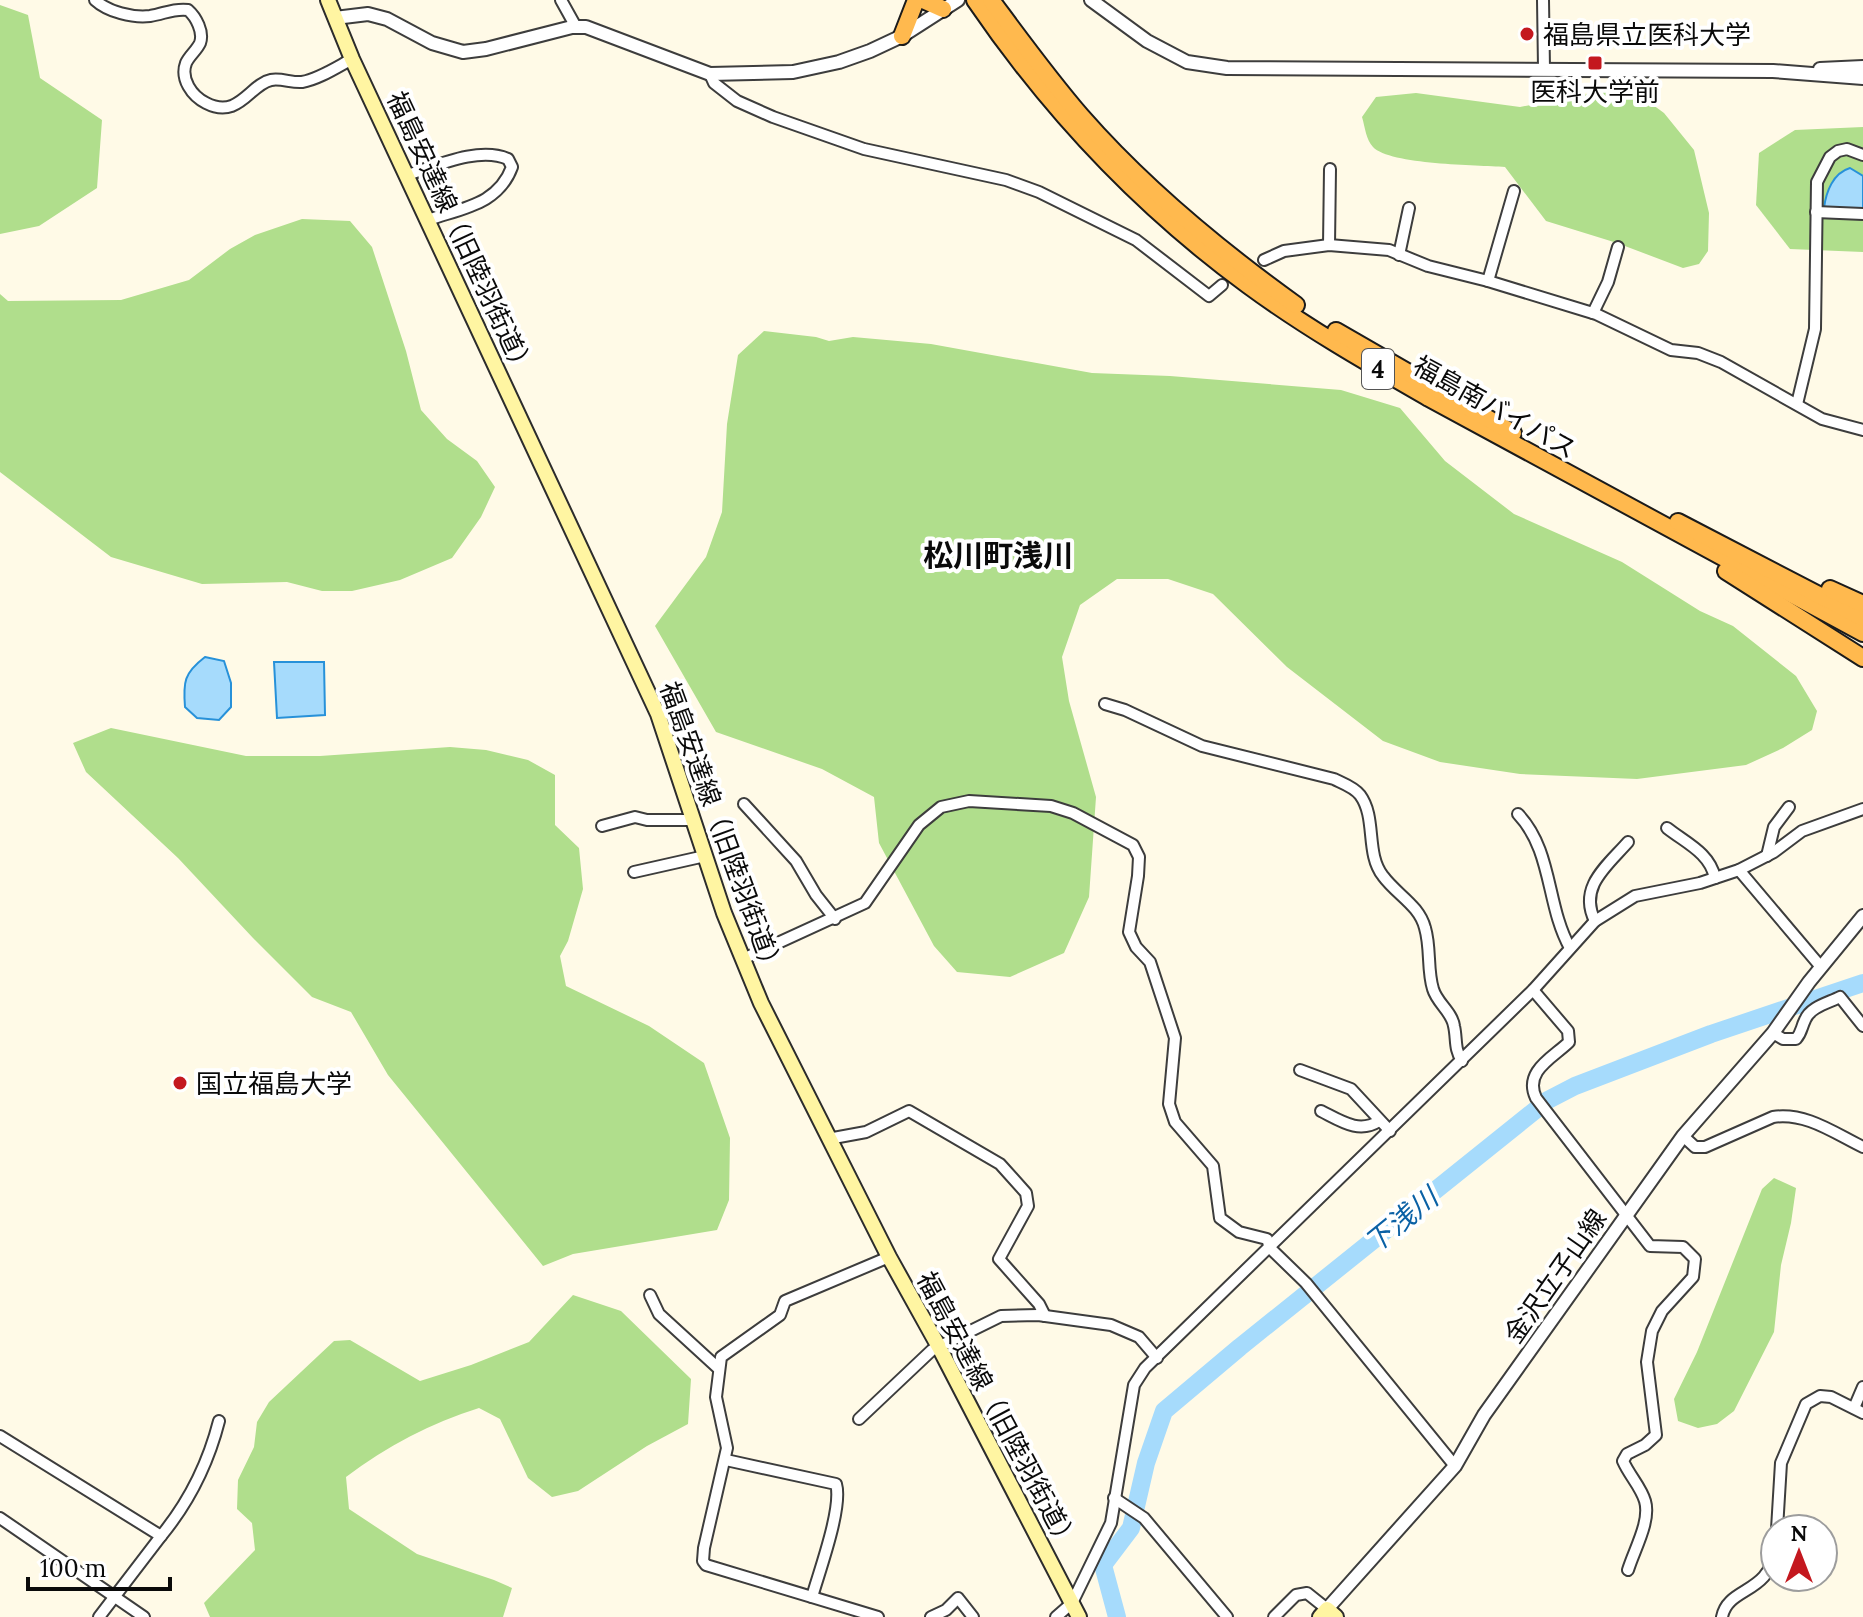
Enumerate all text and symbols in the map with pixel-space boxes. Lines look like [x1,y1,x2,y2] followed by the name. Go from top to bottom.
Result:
[1543,18,1751,51] place label: 福島県立医科大学
[1518,25,1536,43] marker: 福島県立医科大学
[1586,54,1604,72] marker: 医科大学前
[1530,75,1660,108] place label: 医科大学前
[380,86,542,382] street label: 福島安達線（旧陸羽街道）
[1362,349,1394,389] road number: 4
[1408,349,1582,465] street label: 福島南バイパス
[923,536,1073,574] district label: 松川町浅川
[653,677,791,981] street label: 福島安達線（旧陸羽街道）
[196,1067,352,1100] place label: 国立福島大学
[171,1074,189,1092] marker: 国立福島大学
[1357,1178,1447,1260] water label: 下浅川
[1497,1203,1613,1349] street label: 金沢立子山線
[910,1266,1086,1556] street label: 福島安達線（旧陸羽街道）
[1759,1513,1839,1593] north arrow
[1790,1519,1808,1547] text: N
[28,1541,170,1591] scale bar
[40,1553,106,1584] text: 100 m

